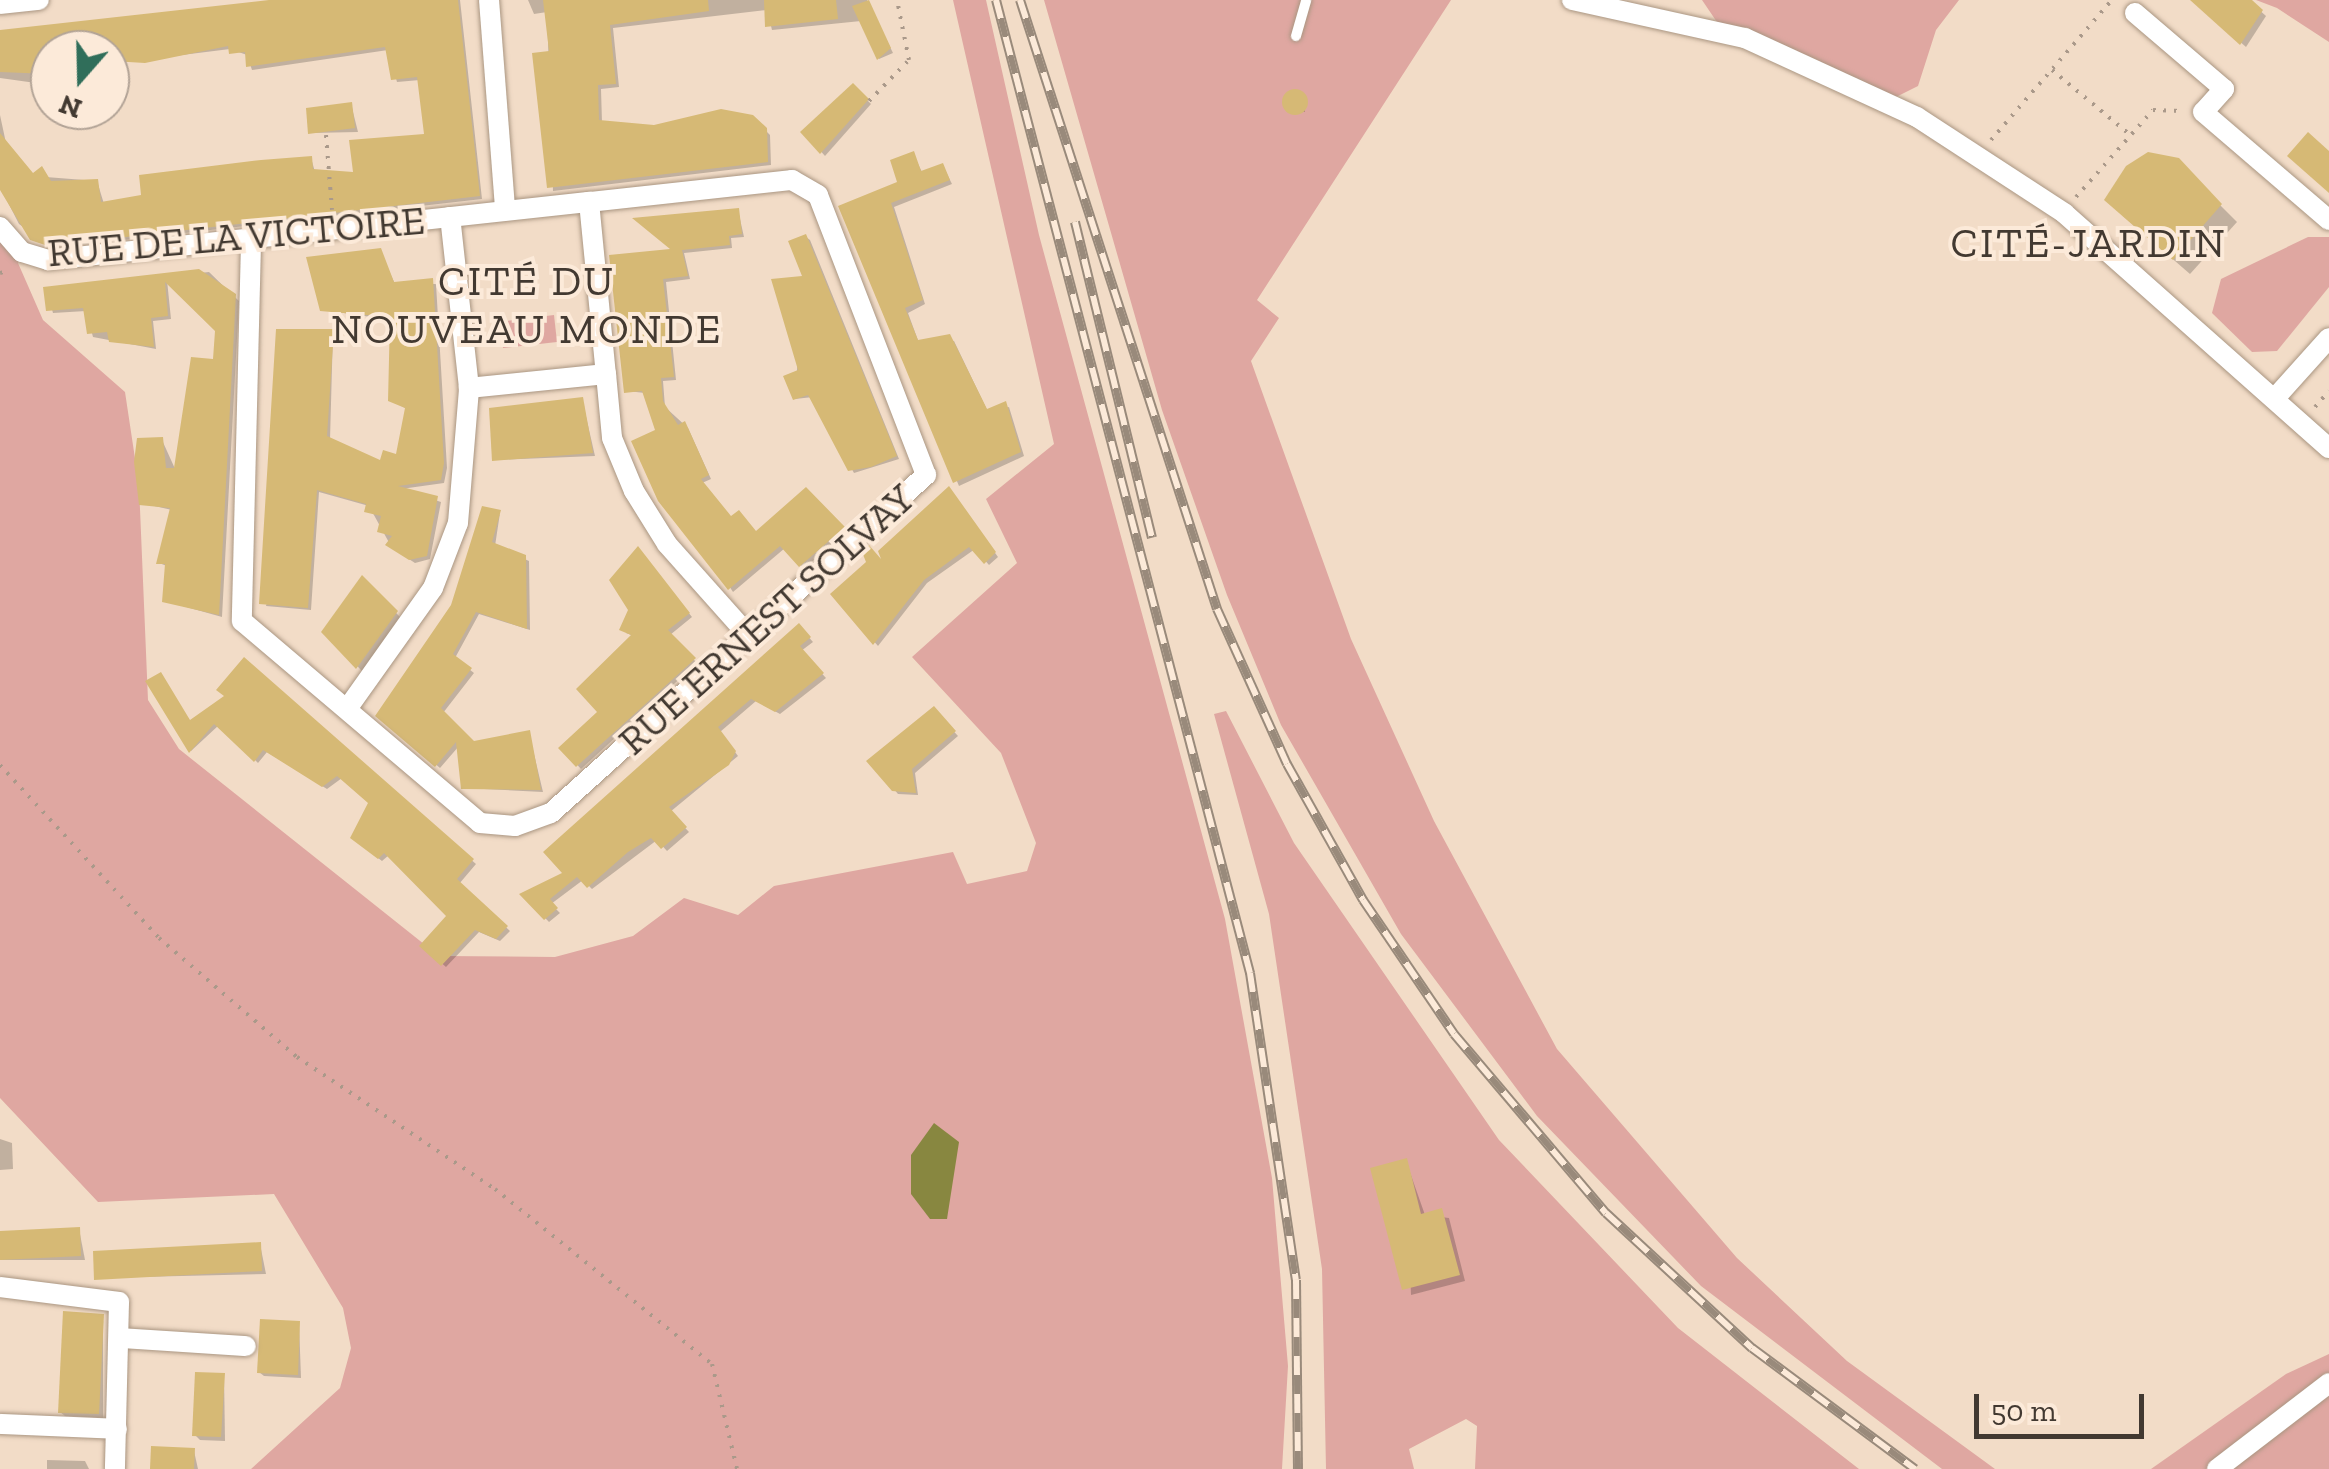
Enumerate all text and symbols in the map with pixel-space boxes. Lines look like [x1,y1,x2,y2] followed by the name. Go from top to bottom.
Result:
[30,30,130,130] north arrow
[55,88,86,126] text: N
[44,195,428,277] street label: RUE DE LA VICTOIRE
[1950,218,2228,268] district label: CITÉ-JARDIN
[331,256,723,354] district label: CITÉ DU NOUVEAU MONDE
[608,473,924,765] street label: RUE ERNEST SOLVAY
[1979,1374,2149,1436] scale bar
[1991,1393,2056,1429] text: 50 m

